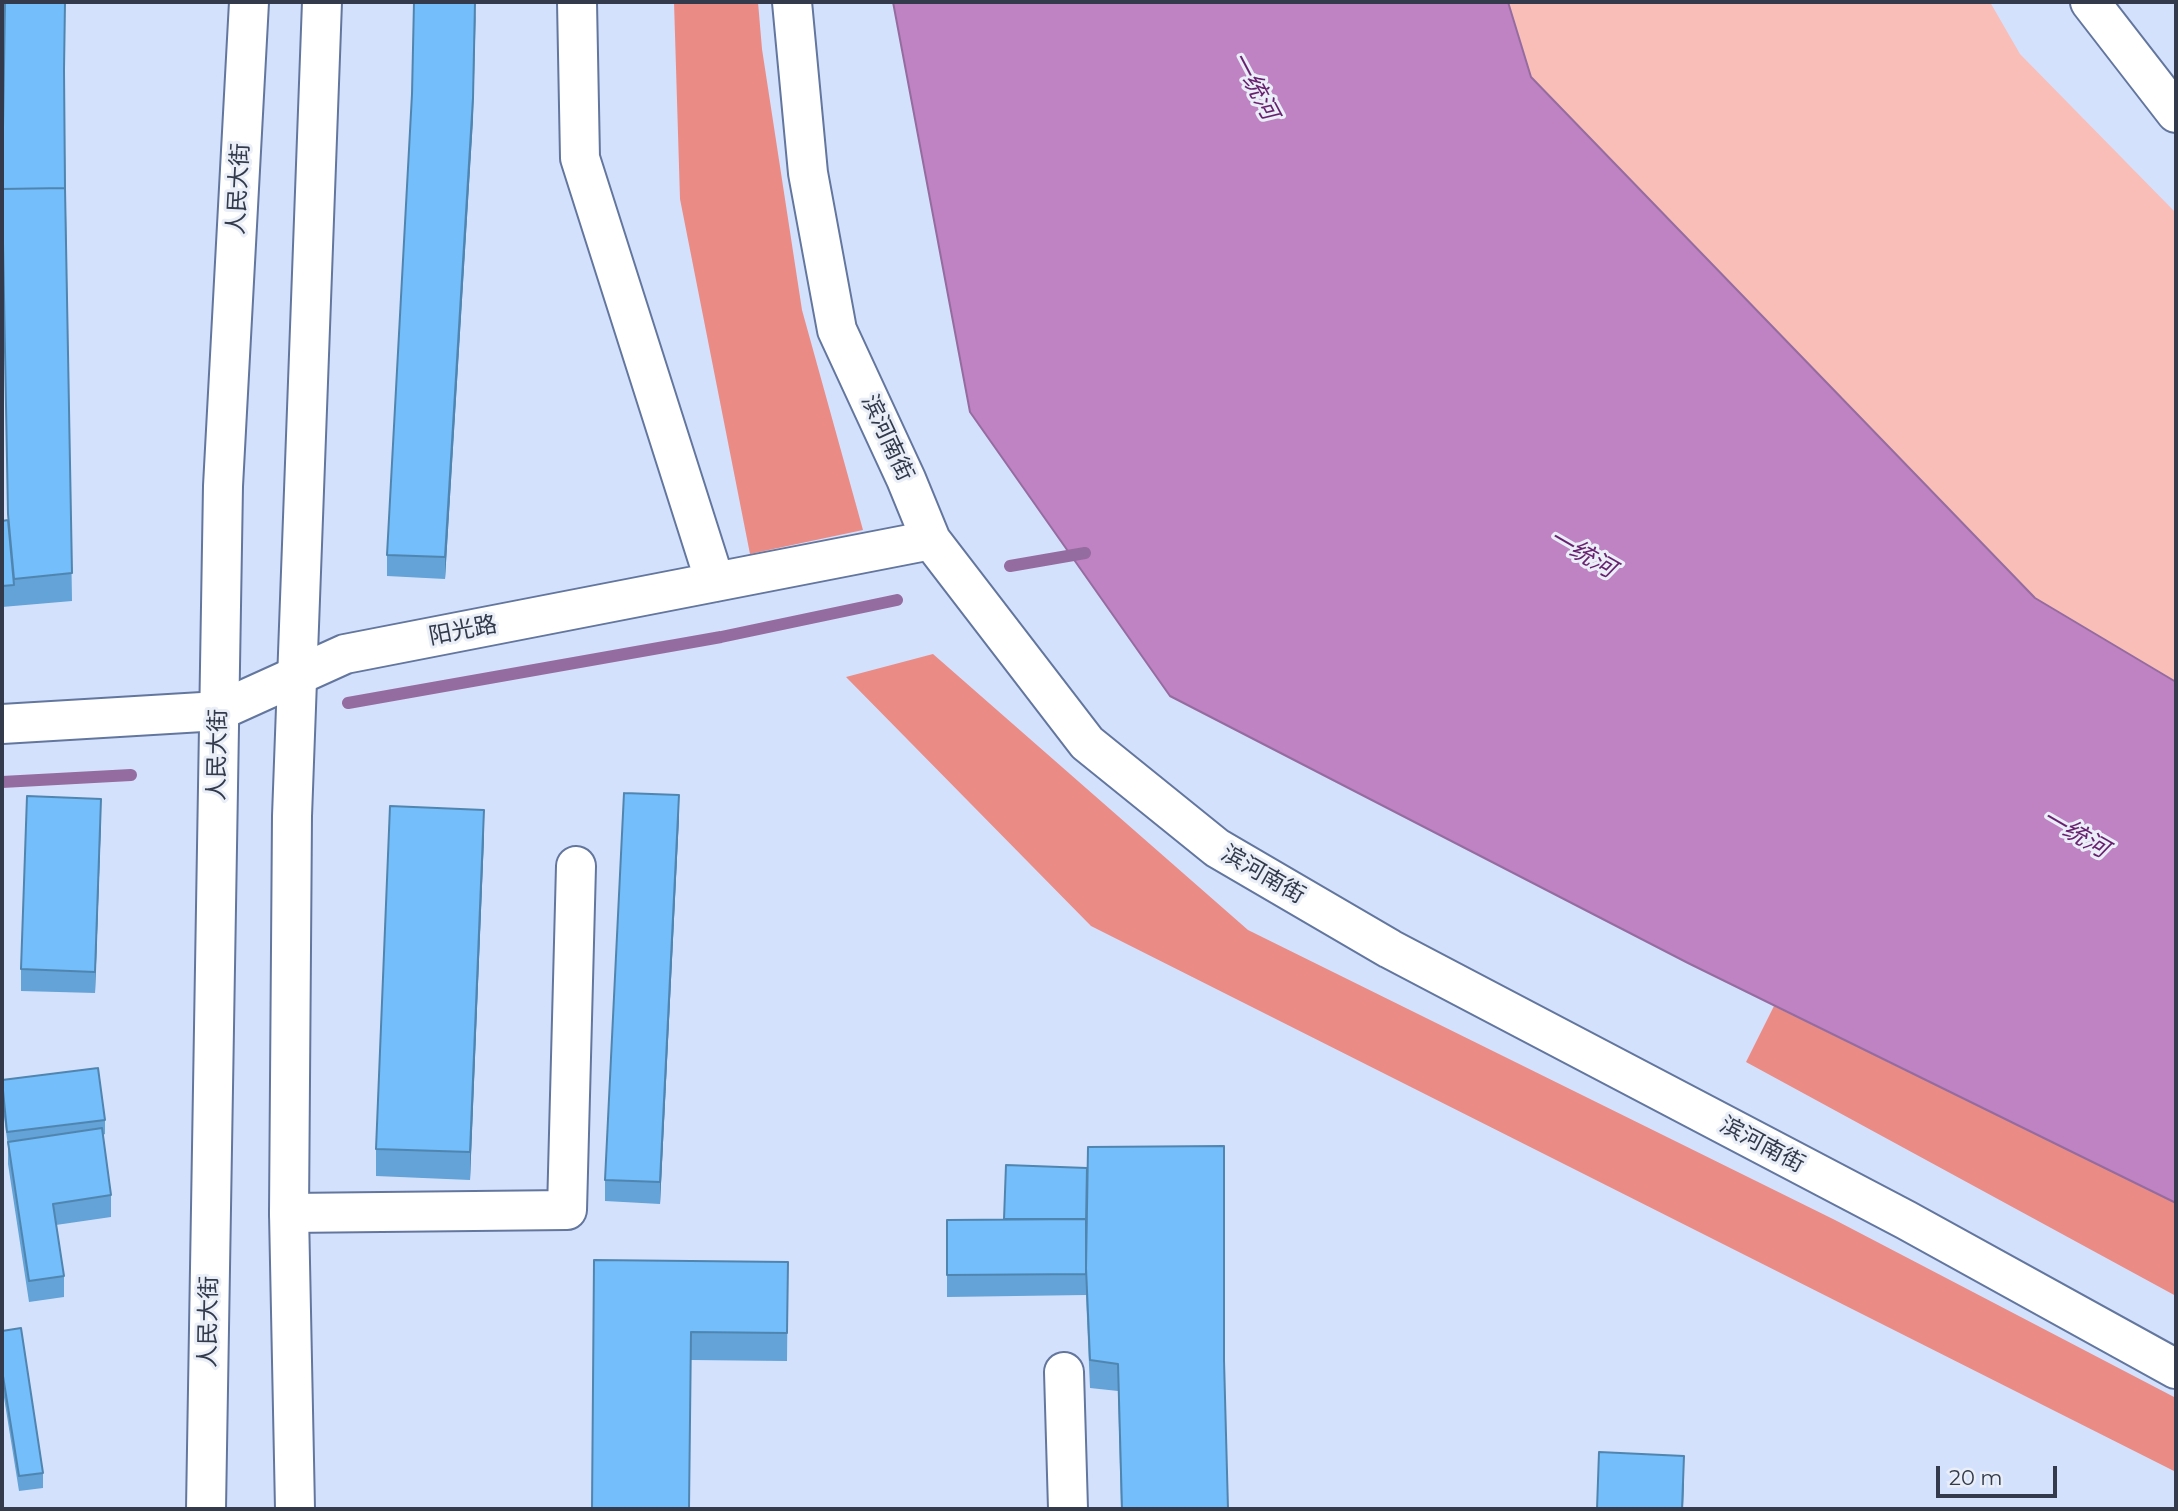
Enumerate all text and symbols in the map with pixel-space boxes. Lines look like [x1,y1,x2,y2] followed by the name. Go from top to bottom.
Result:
[1224,47,1284,125] water label: 一统河
[223,142,255,236] street label: 人民大街
[855,390,919,486] street label: 滨河南街
[1544,524,1620,584] water label: 一统河
[427,611,499,651] street label: 阳光路
[203,709,233,801] street label: 人民大街
[2037,804,2113,864] water label: 一统河
[1216,840,1310,910] street label: 滨河南街
[1715,1111,1809,1179] street label: 滨河南街
[194,1276,224,1368] street label: 人民大街
[1940,1452,2061,1496] scale bar
[1949,1465,2003,1490] text: 20 m

